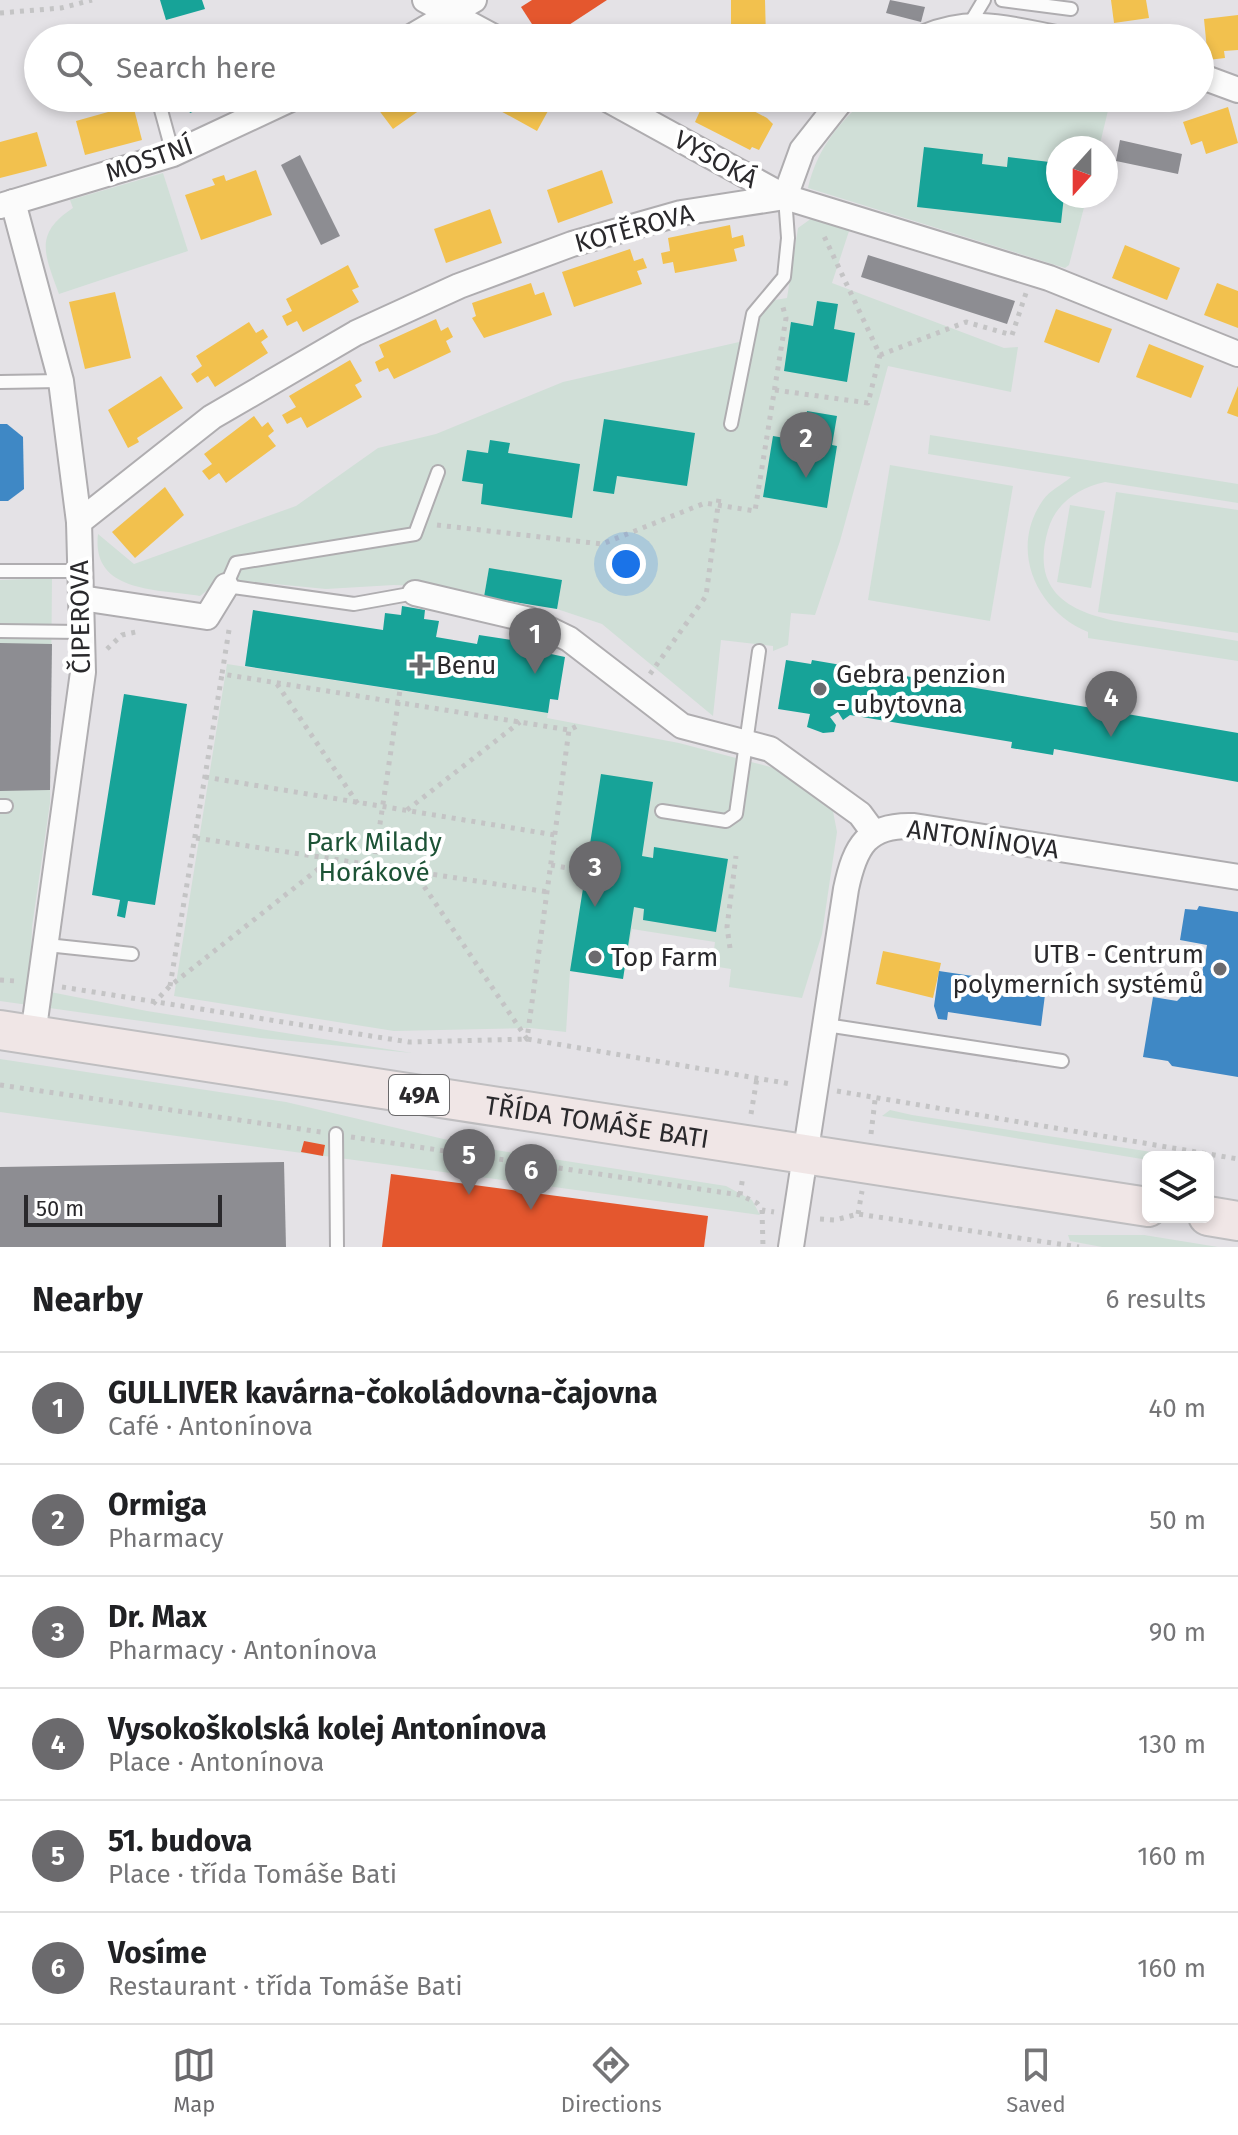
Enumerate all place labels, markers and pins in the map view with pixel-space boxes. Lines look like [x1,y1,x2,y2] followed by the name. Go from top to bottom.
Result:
[780,412,832,478] pin: 2
[509,608,561,674] pin: 1
[436,650,496,681] place label: Benu
[411,656,429,674] marker: Benu
[836,659,1006,720] place label: Gebra penzion - ubytovna
[1085,671,1137,737] pin: 4
[811,680,829,698] marker: Gebra penzion - ubytovna
[569,841,621,907] pin: 3
[953,939,1204,1000] place label: UTB - Centrum polymerních systémů
[611,942,718,973] place label: Top Farm
[586,948,604,966] marker: Top Farm
[1211,960,1229,978] marker: UTB - Centrum polymerních systémů
[443,1129,495,1195] pin: 5
[505,1144,557,1210] pin: 6

